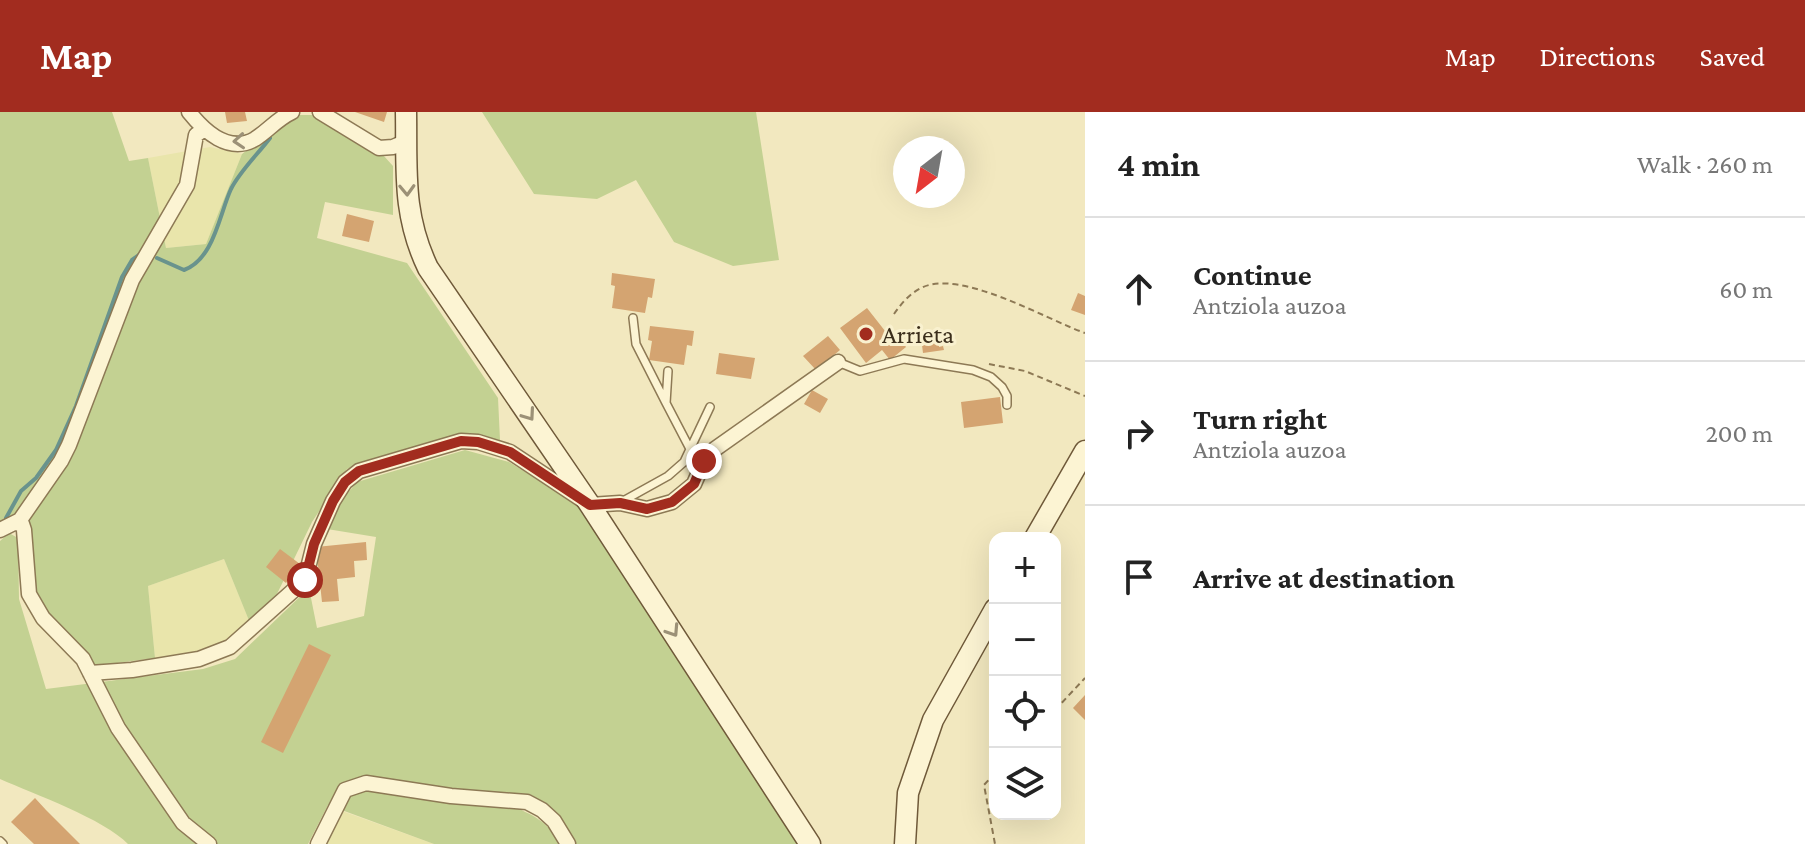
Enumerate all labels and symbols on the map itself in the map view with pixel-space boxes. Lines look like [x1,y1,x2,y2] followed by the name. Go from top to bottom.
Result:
[233,132,246,149] one-way arrow
[893,136,965,208] north arrow
[399,184,416,197] one-way arrow
[882,320,954,349] place label: Arrieta
[857,325,875,343] marker: Arrieta
[519,406,534,421] one-way arrow
[686,443,722,479] route end
[287,562,323,598] route start
[663,623,678,637] one-way arrow

